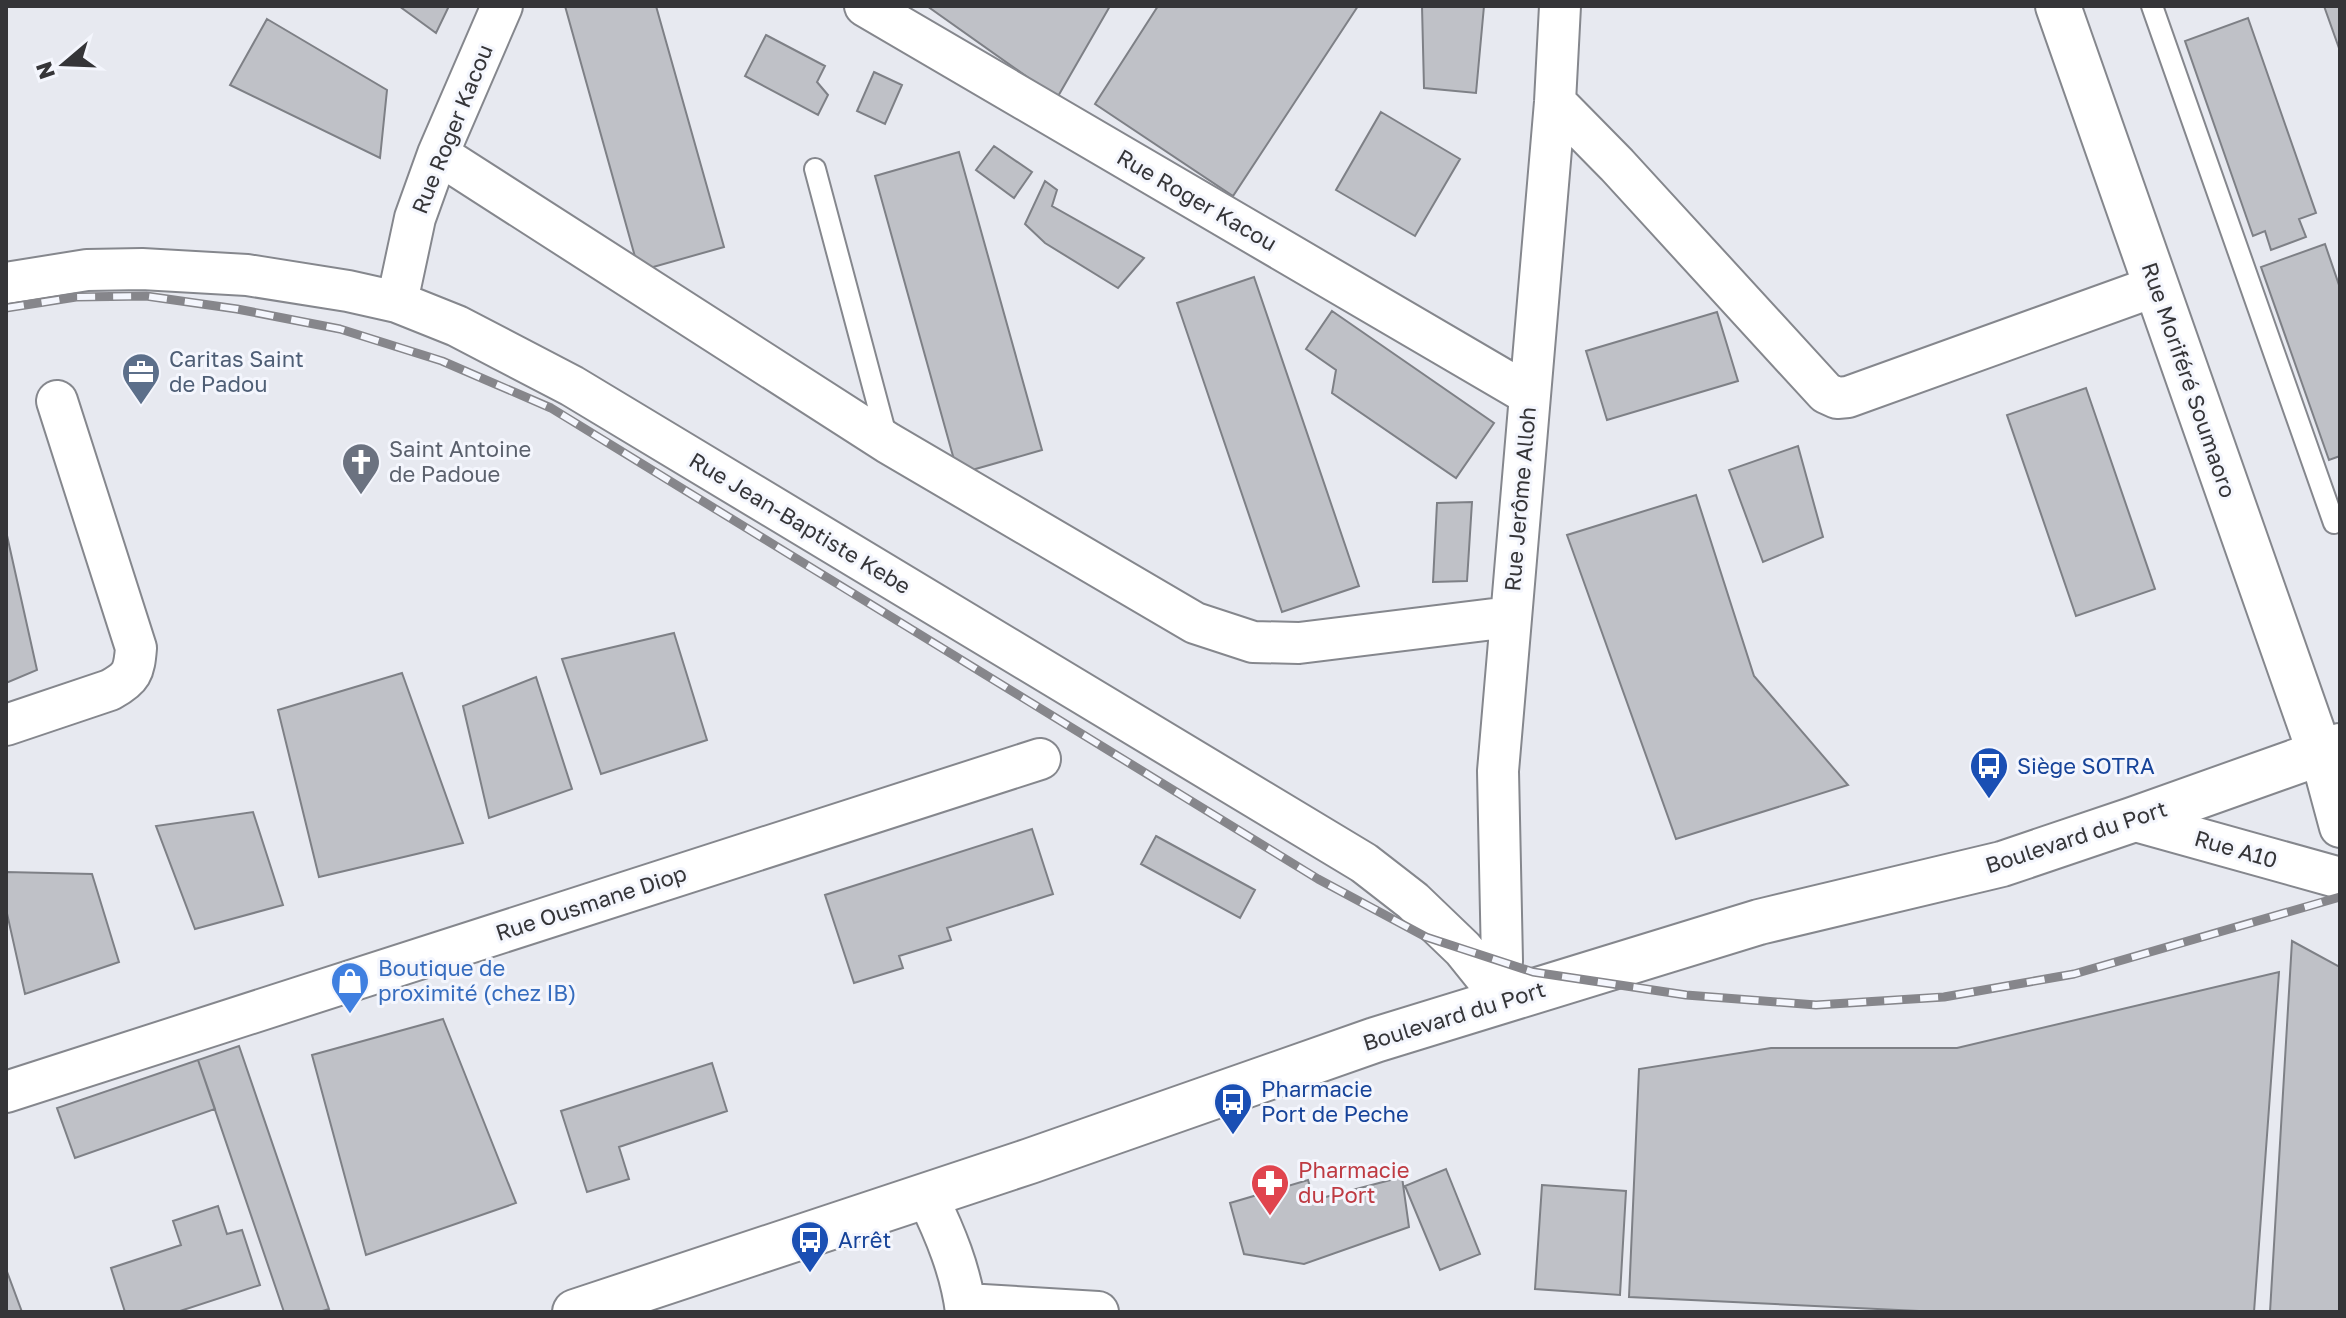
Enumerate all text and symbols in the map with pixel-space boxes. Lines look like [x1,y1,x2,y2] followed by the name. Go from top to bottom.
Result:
[24,24,104,104] north arrow
[405,40,498,217] street label: Rue Roger Kacou
[29,58,60,83] text: N
[1112,143,1282,256] street label: Rue Roger Kacou
[2136,259,2242,501] street label: Rue Moriféré Soumaoro
[169,345,304,397] place label: Caritas Saint de Padou
[120,351,162,406] office icon: Caritas Saint de Padou
[1498,406,1541,592] street label: Rue Jerôme Alloh
[389,435,531,487] place label: Saint Antoine de Padoue
[340,441,382,496] church icon: Saint Antoine de Padoue
[685,446,916,599] street label: Rue Jean-Baptiste Kebe
[1968,745,2010,800] bus stop icon: Siège SOTRA
[2017,752,2155,779] place label: Siège SOTRA
[1982,794,2170,879] street label: Boulevard du Port
[2191,824,2281,873] street label: Rue A10
[492,859,690,946] street label: Rue Ousmane Diop
[378,954,576,1006] place label: Boutique de proximité (chez IB)
[329,960,371,1015] shop icon: Boutique de proximité (chez IB)
[1359,975,1548,1056] street label: Boulevard du Port
[1261,1075,1409,1127] place label: Pharmacie Port de Peche
[1212,1081,1254,1136] bus stop icon: Pharmacie Port de Peche
[1298,1156,1410,1208] place label: Pharmacie du Port
[1249,1162,1291,1217] pharmacy icon: Pharmacie du Port
[789,1219,831,1274] bus stop icon: Arrêt
[838,1226,891,1253] place label: Arrêt

